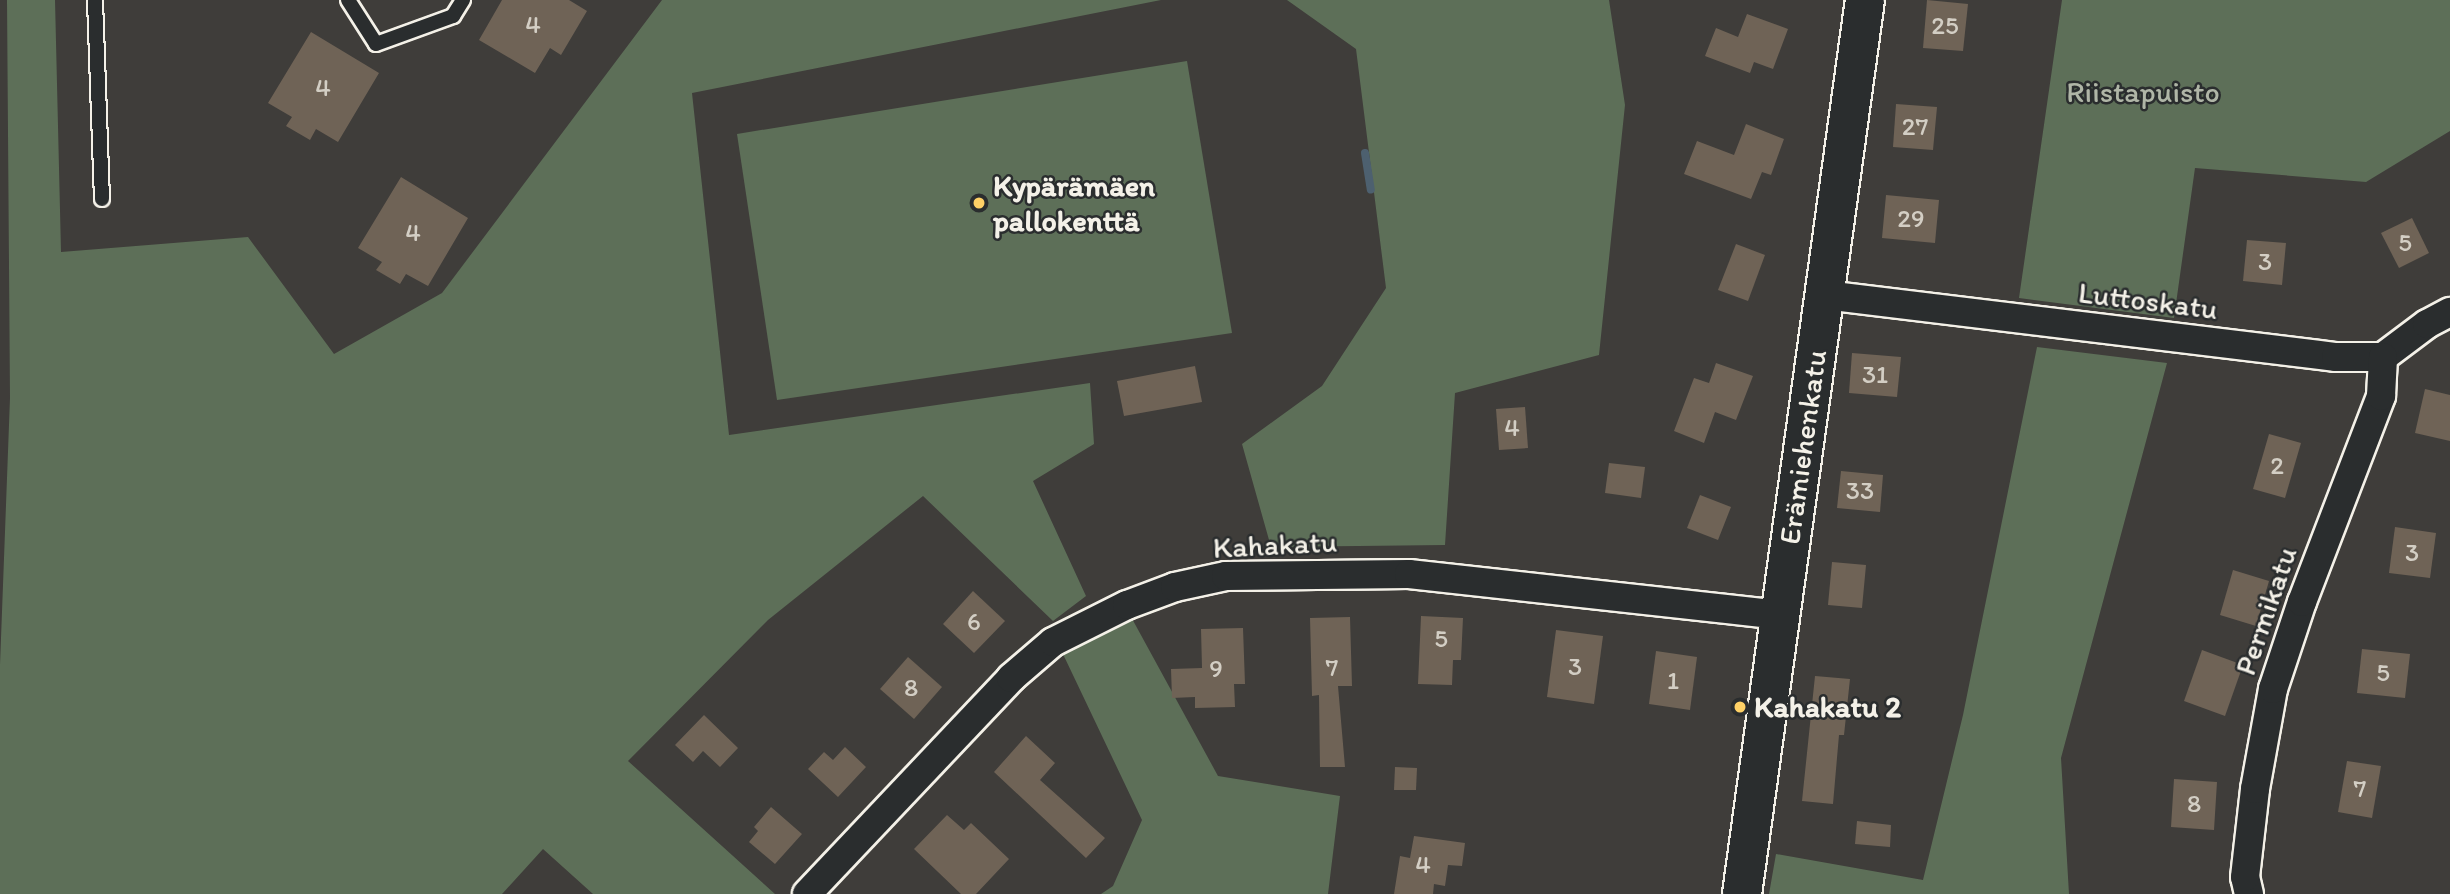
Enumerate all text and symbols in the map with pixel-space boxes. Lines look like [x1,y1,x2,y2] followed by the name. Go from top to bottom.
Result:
[525,9,541,41] house number: 4
[1931,10,1959,42] house number: 25
[315,72,331,104] house number: 4
[2066,74,2220,110] park label: Riistapuisto
[1902,111,1928,143] house number: 27
[993,168,1155,238] place label: Kypärämäen pallokenttä
[971,195,987,211] marker: Kypärämäen pallokenttä
[1897,203,1925,235] house number: 29
[405,217,421,249] house number: 4
[2398,227,2412,259] house number: 5
[2258,246,2272,278] house number: 3
[2076,275,2220,327] street label: Luttoskatu
[1772,347,1834,547] street label: Erämiehenkatu
[1862,359,1888,391] house number: 31
[1504,412,1520,444] house number: 4
[2270,450,2284,482] house number: 2
[1846,475,1874,507] house number: 33
[1212,524,1338,566] street label: Kahakatu
[2405,537,2419,569] house number: 3
[2227,542,2305,680] street label: Permikatu
[967,606,981,638] house number: 6
[1434,623,1448,655] house number: 5
[1568,651,1582,683] house number: 3
[1326,652,1338,684] house number: 7
[1209,653,1223,685] house number: 9
[2376,657,2390,689] house number: 5
[1667,665,1679,697] house number: 1
[904,672,918,704] house number: 8
[1754,689,1901,725] place label: Kahakatu 2
[1732,699,1748,715] marker: Kahakatu 2
[2354,773,2366,805] house number: 7
[2187,788,2201,820] house number: 8
[1415,849,1431,881] house number: 4

